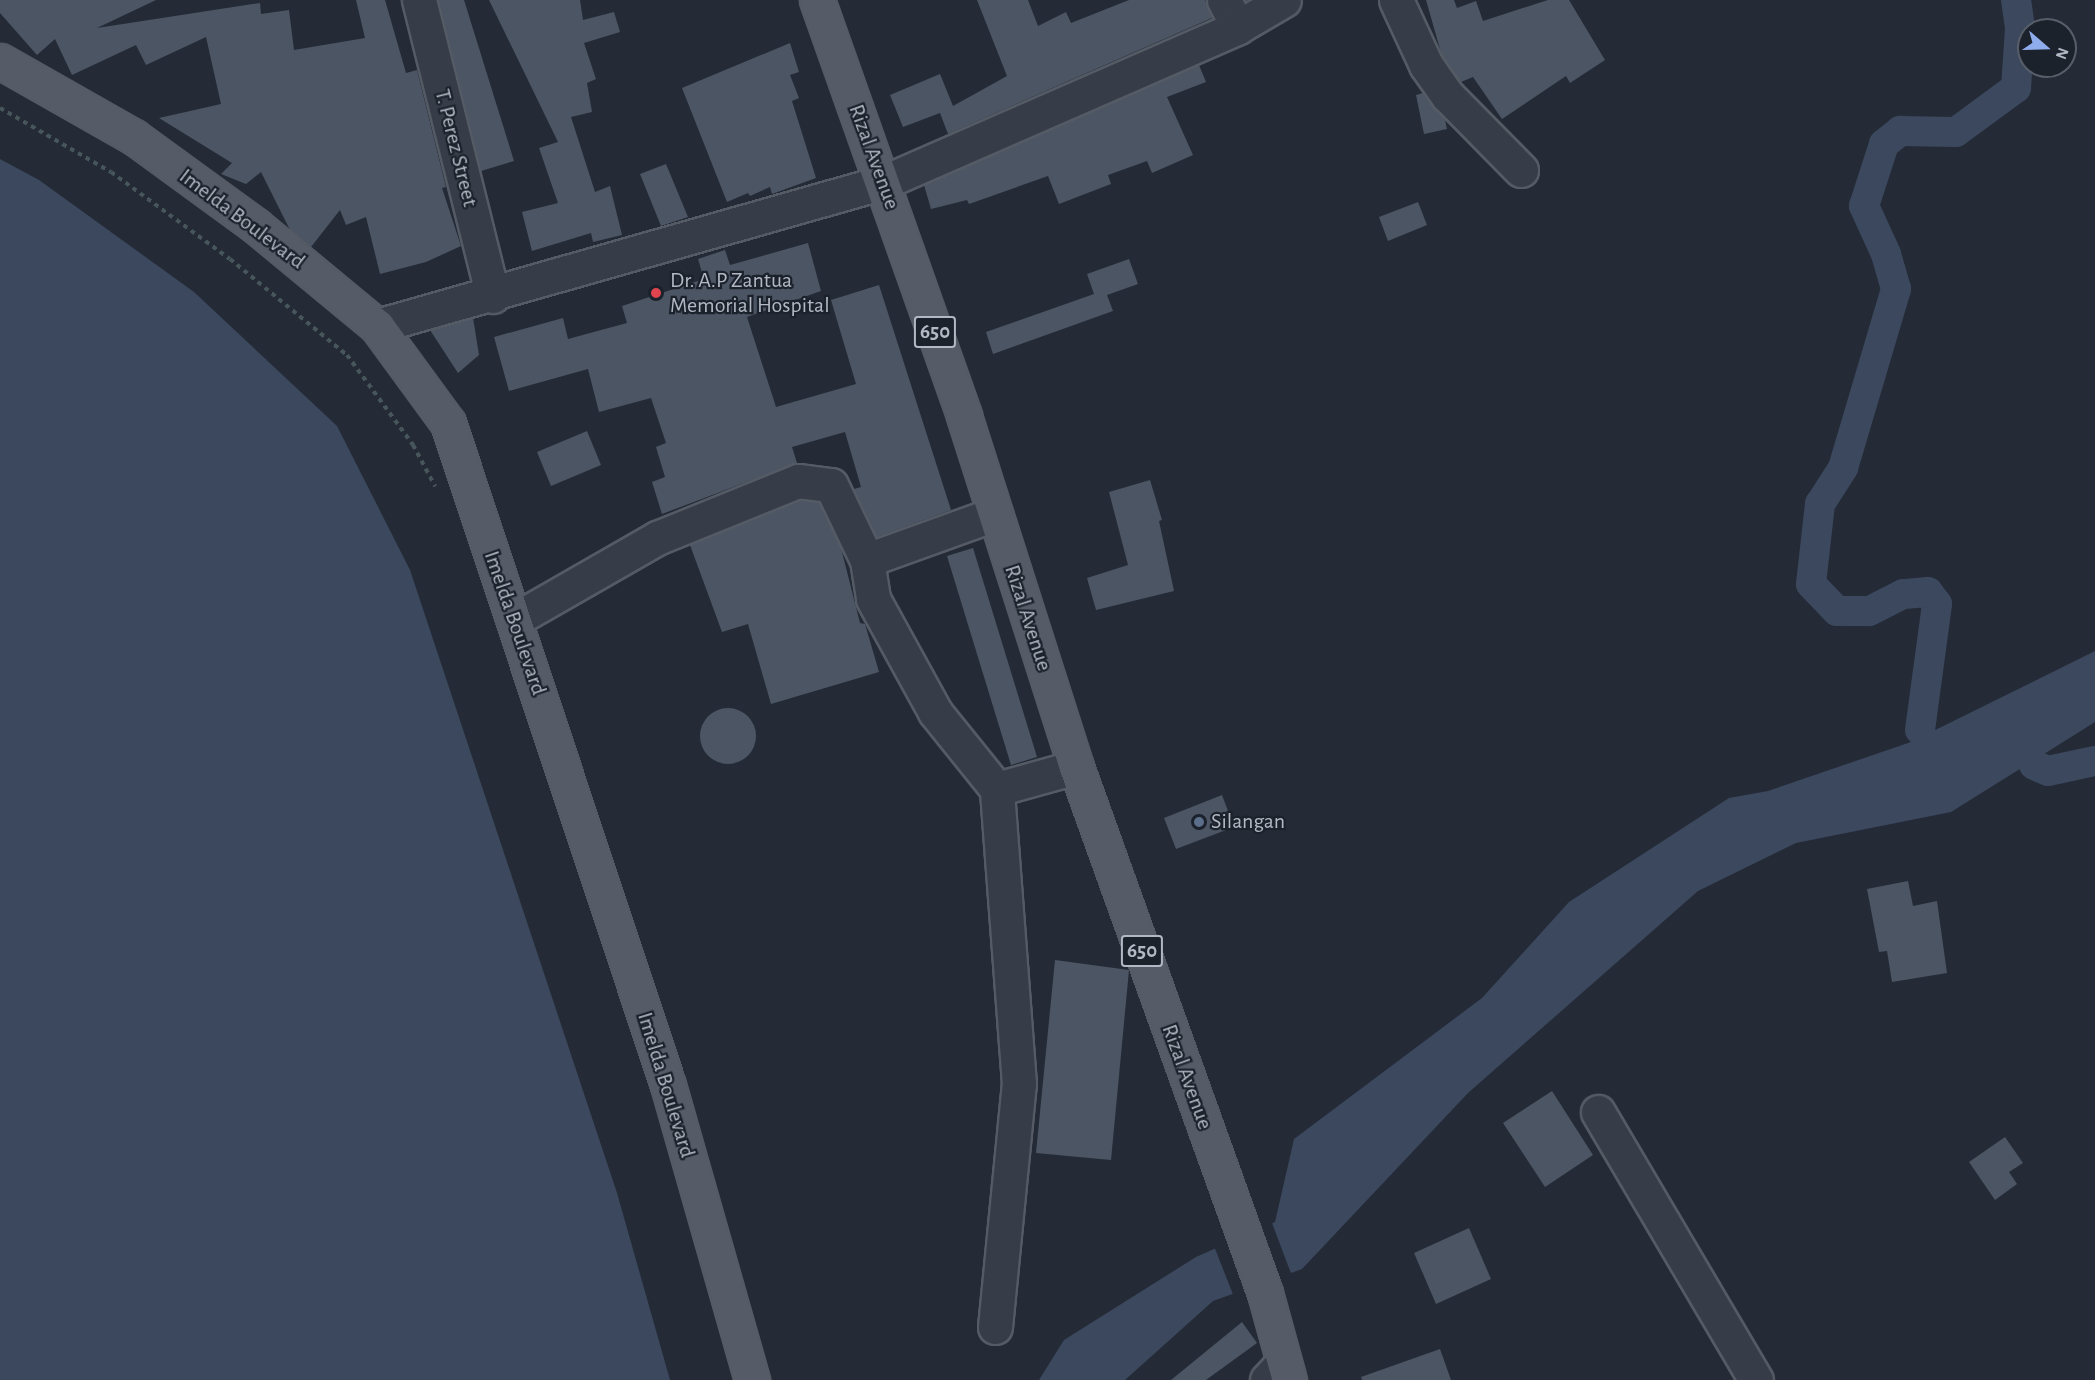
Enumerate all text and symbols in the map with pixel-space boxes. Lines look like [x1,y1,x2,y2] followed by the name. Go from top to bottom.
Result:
[2017,18,2077,78] north arrow
[2053,46,2071,61] text: N
[429,87,483,209] street label: T. Perez Street
[843,101,905,213] street label: Rizal Avenue
[174,163,310,275] street label: Imelda Boulevard
[670,267,830,318] place label: Dr. A.P Zantua Memorial Hospital
[647,284,665,302] marker: Dr. A.P Zantua Memorial Hospital
[912,314,958,350] road number: 650
[478,547,552,699] street label: Imelda Boulevard
[998,562,1058,674] street label: Rizal Avenue
[1211,809,1285,835] place label: Silangan
[1192,815,1206,829] marker: Silangan
[1120,933,1164,969] road number: 650
[631,1009,701,1161] street label: Imelda Boulevard
[1156,1021,1218,1133] street label: Rizal Avenue

